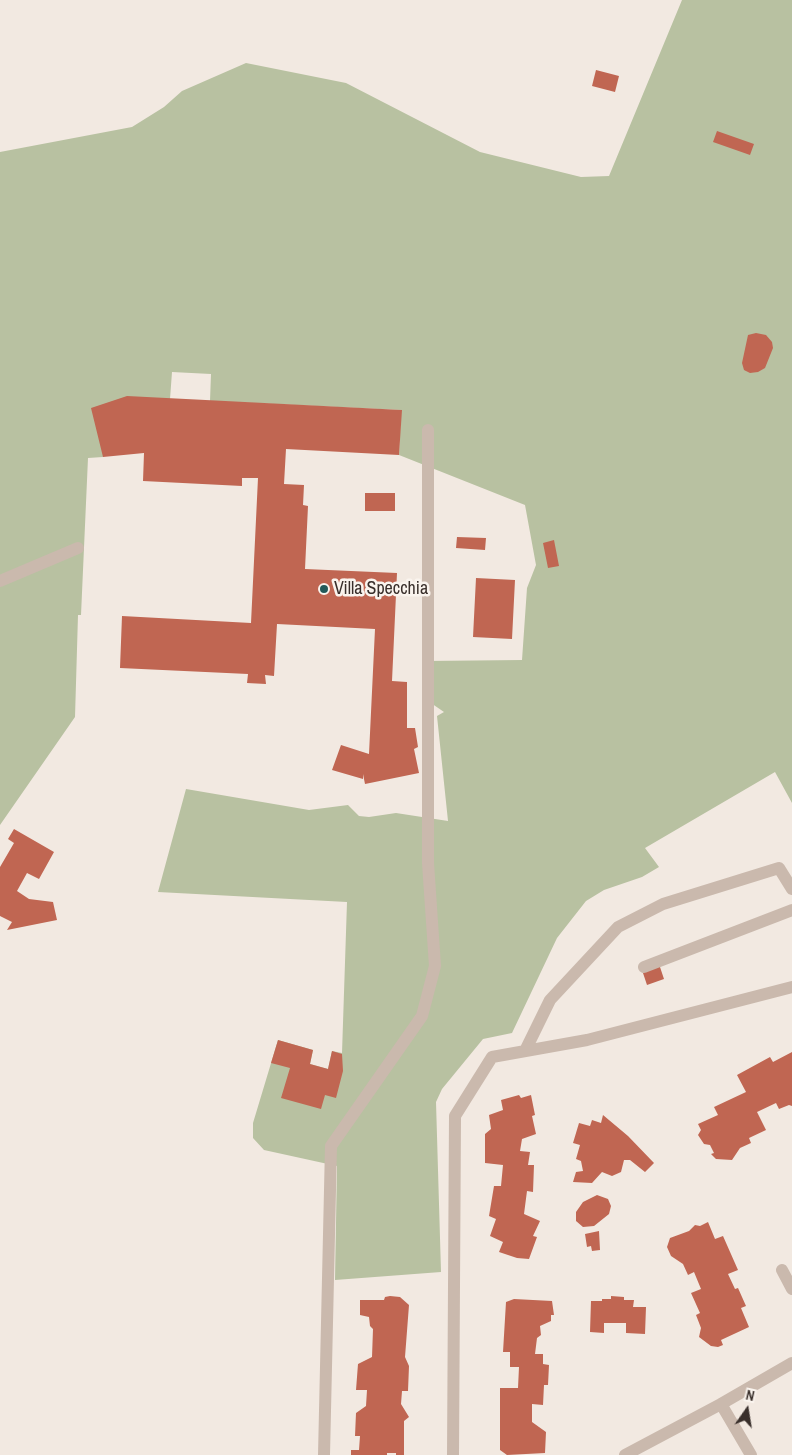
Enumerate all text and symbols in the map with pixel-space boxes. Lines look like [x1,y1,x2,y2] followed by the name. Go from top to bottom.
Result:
[334,578,428,600] place label: Villa Specchia
[318,583,330,595] marker: Villa Specchia
[722,1385,772,1435] north arrow
[744,1386,756,1405] text: N

